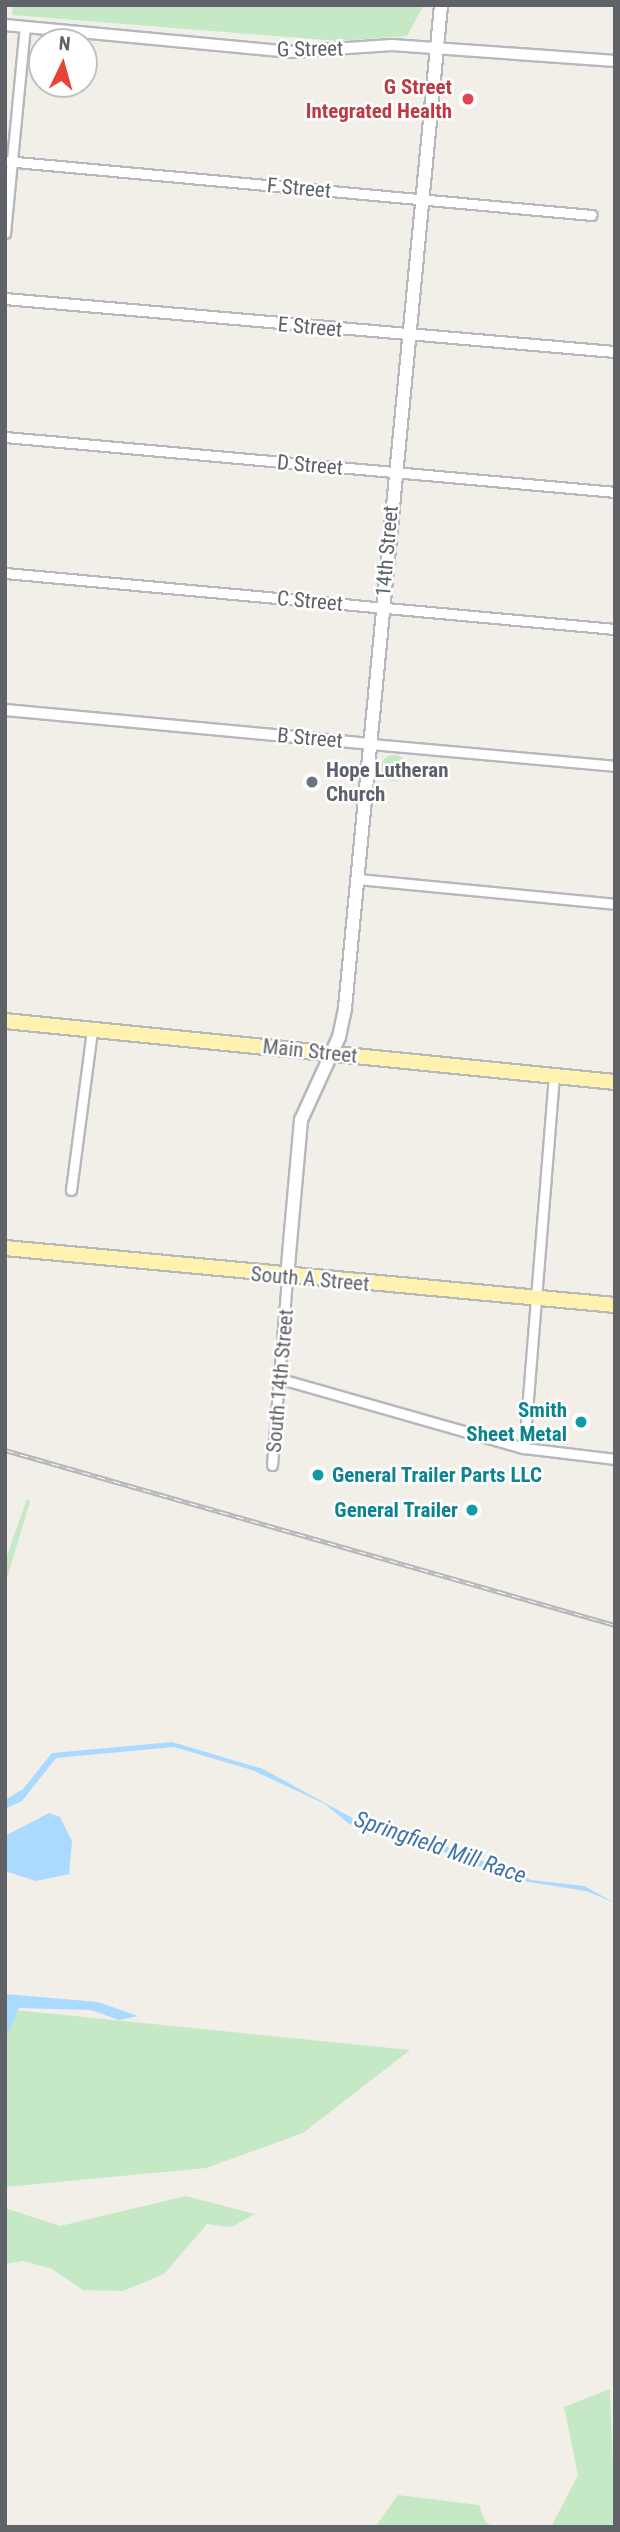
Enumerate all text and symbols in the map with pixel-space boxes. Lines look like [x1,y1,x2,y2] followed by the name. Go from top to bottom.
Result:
[28,28,98,98] north arrow
[58,32,71,56] text: N
[277,36,343,62] street label: G Street
[306,74,452,124] place label: G Street Integrated Health
[458,89,478,109] marker: G Street Integrated Health
[266,173,332,203] street label: F Street
[277,312,343,342] street label: E Street
[276,450,344,480] street label: D Street
[370,505,404,597] street label: 14th Street
[276,586,344,616] street label: C Street
[276,723,344,753] street label: B Street
[326,757,449,807] place label: Hope Lutheran Church
[304,774,320,790] marker: Hope Lutheran Church
[261,1034,359,1068] street label: Main Street
[250,1261,370,1297] street label: South A Street
[261,1308,299,1454] street label: South 14th Street
[466,1397,567,1447] place label: Smith Sheet Metal
[573,1414,589,1430] marker: Smith Sheet Metal
[332,1462,542,1488] place label: General Trailer Parts LLC
[310,1467,326,1483] marker: General Trailer Parts LLC
[334,1497,458,1523] place label: General Trailer
[464,1502,480,1518] marker: General Trailer
[350,1806,530,1890] water label: Springfield Mill Race

